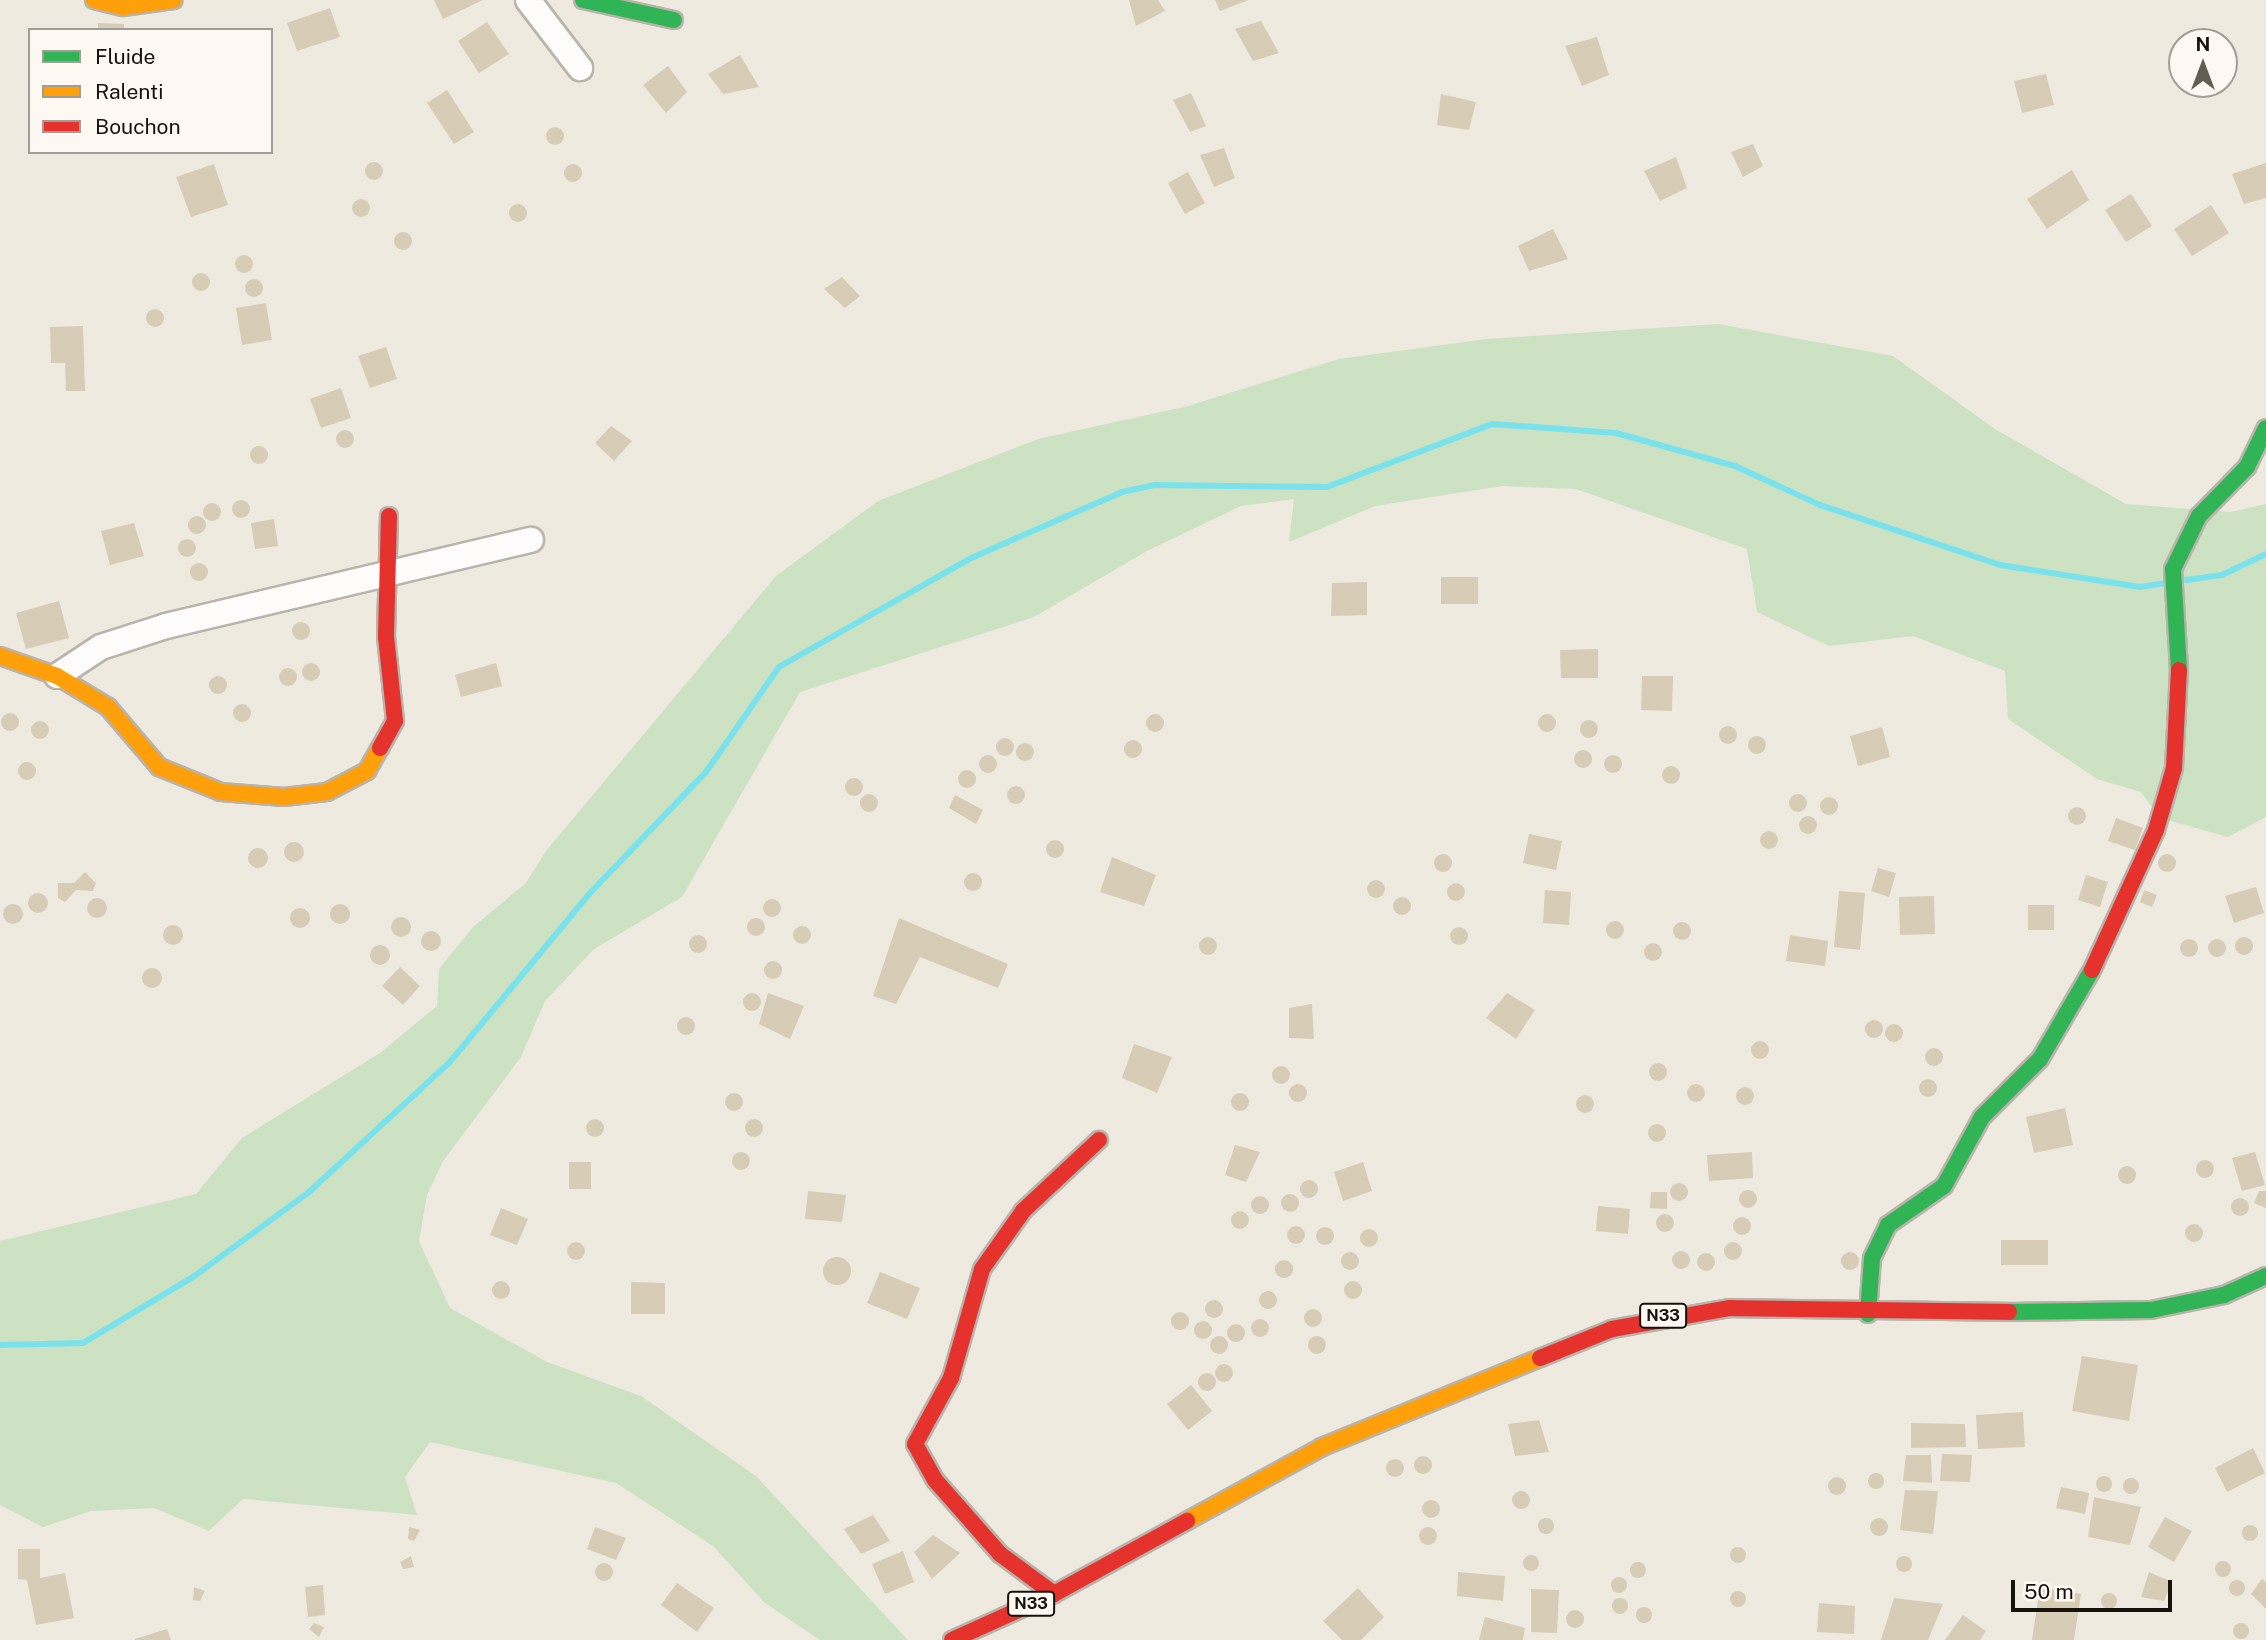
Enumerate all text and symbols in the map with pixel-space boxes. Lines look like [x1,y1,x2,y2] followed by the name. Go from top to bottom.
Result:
[28,28,273,154] legend
[2168,28,2238,98] north arrow
[2196,33,2210,55] text: N
[95,44,155,69] text: Fluide
[95,79,163,104] text: Ralenti
[95,114,181,139] text: Bouchon
[1638,1304,1688,1328] road number: N33
[2014,1566,2175,1610] scale bar
[2024,1579,2074,1604] text: 50 m
[1006,1592,1056,1616] road number: N33

